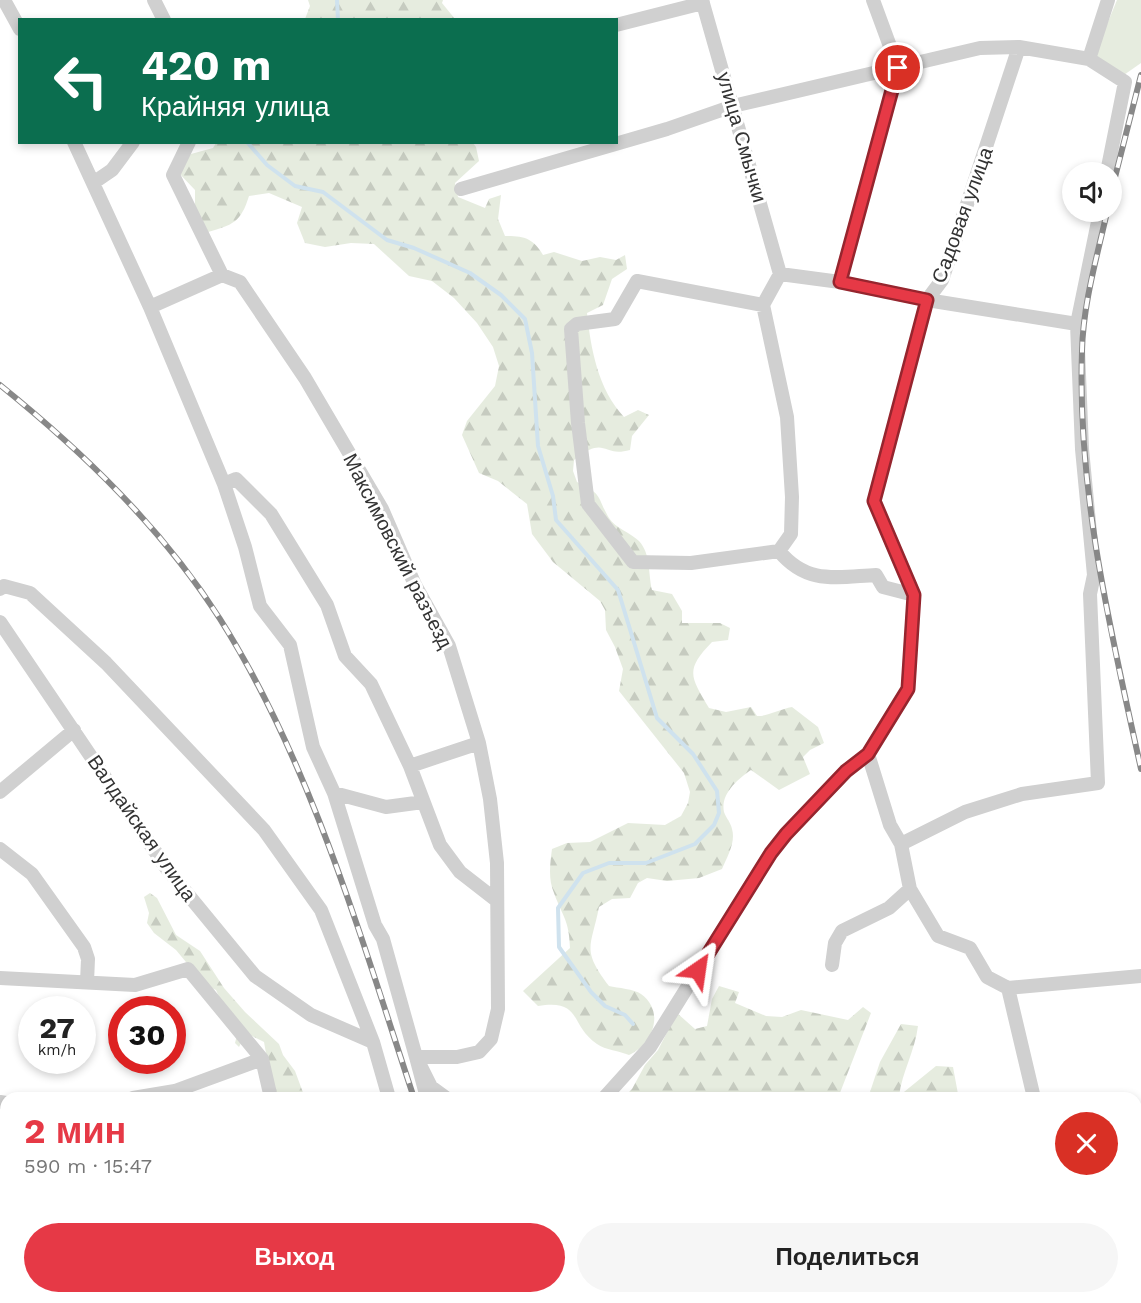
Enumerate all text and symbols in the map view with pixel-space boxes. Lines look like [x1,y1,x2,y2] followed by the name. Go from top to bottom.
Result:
[141,41,271,90] text: 420 m
[42,42,120,120] icon: left
[872,42,923,93] pin
[881,51,914,84] icon: arrive
[712,69,772,205] street label: улица Смычки
[141,91,329,123] text: Крайняя улица
[926,143,998,286] street label: Садовая улица
[1062,162,1122,222] map controls
[1062,162,1122,222] button: sound
[338,449,458,653] street label: Максимовский разъезд
[83,750,202,906] street label: Валдайская улица
[666,938,730,1002] position arrow
[108,996,186,1074] speed limit sign: 30
[39,1010,75,1045] text: 27
[38,1041,76,1059] text: km/h
[24,1110,126,1152] text: 2 мин
[1055,1112,1118,1175] button: close
[24,1154,152,1178] text: 590 m · 15:47
[24,1223,565,1292] button: Выход
[577,1223,1118,1292] button: Поделиться

